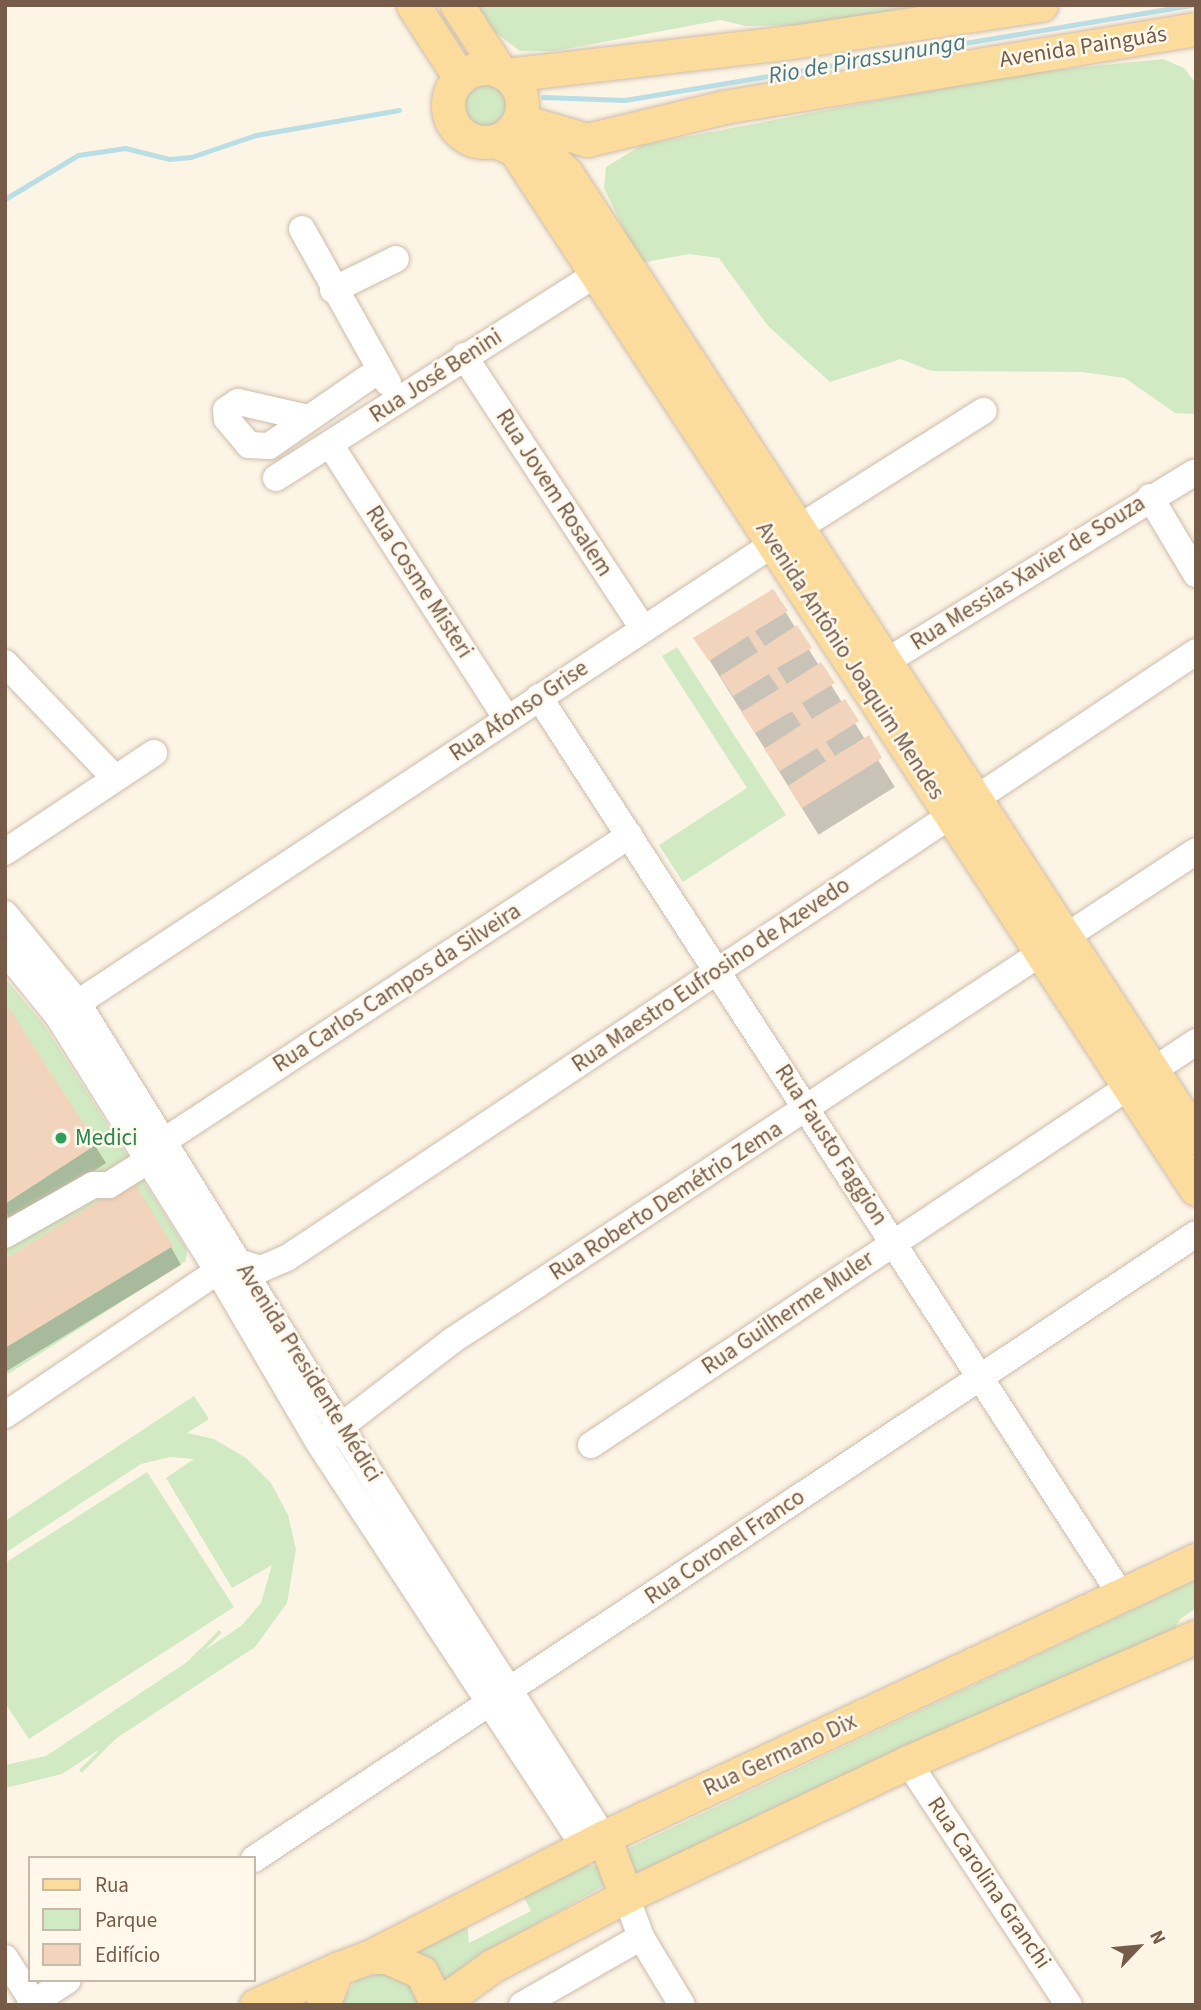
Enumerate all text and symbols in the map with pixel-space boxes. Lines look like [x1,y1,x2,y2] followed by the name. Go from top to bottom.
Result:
[997,20,1169,74] street label: Avenida Painguás
[766,27,968,91] water label: Rio de Pirassununga
[365,323,507,429] street label: Rua José Benini
[490,404,618,582] street label: Rua Jovem Rosalem
[906,489,1150,657] street label: Rua Messias Xavier de Souza
[359,501,479,663] street label: Rua Cosme Misteri
[750,517,950,805] street label: Avenida Antônio Joaquim Mendes
[444,654,594,768] street label: Rua Afonso Grise
[567,871,855,1079] street label: Rua Maestro Eufrosino de Azevedo
[268,898,526,1078] street label: Rua Carlos Campos da Silveira
[769,1059,893,1231] street label: Rua Fausto Faggion
[544,1115,788,1287] street label: Rua Roberto Demétrio Zema
[75,1124,138,1152] place label: Medici
[53,1130,69,1146] marker: Medici
[697,1245,879,1381] street label: Rua Guilherme Muler
[231,1259,387,1487] street label: Avenida Presidente Médici
[640,1483,810,1611] street label: Rua Coronel Franco
[699,1707,861,1803] street label: Rua Germano Dix
[921,1792,1057,1974] street label: Rua Carolina Granchi
[28,1856,256,1982] legend
[95,1870,129,1900] text: Rua
[95,1905,157,1935] text: Parque
[1103,1912,1173,1982] north arrow
[1142,1926,1172,1949] text: N
[95,1940,160,1970] text: Edifício

